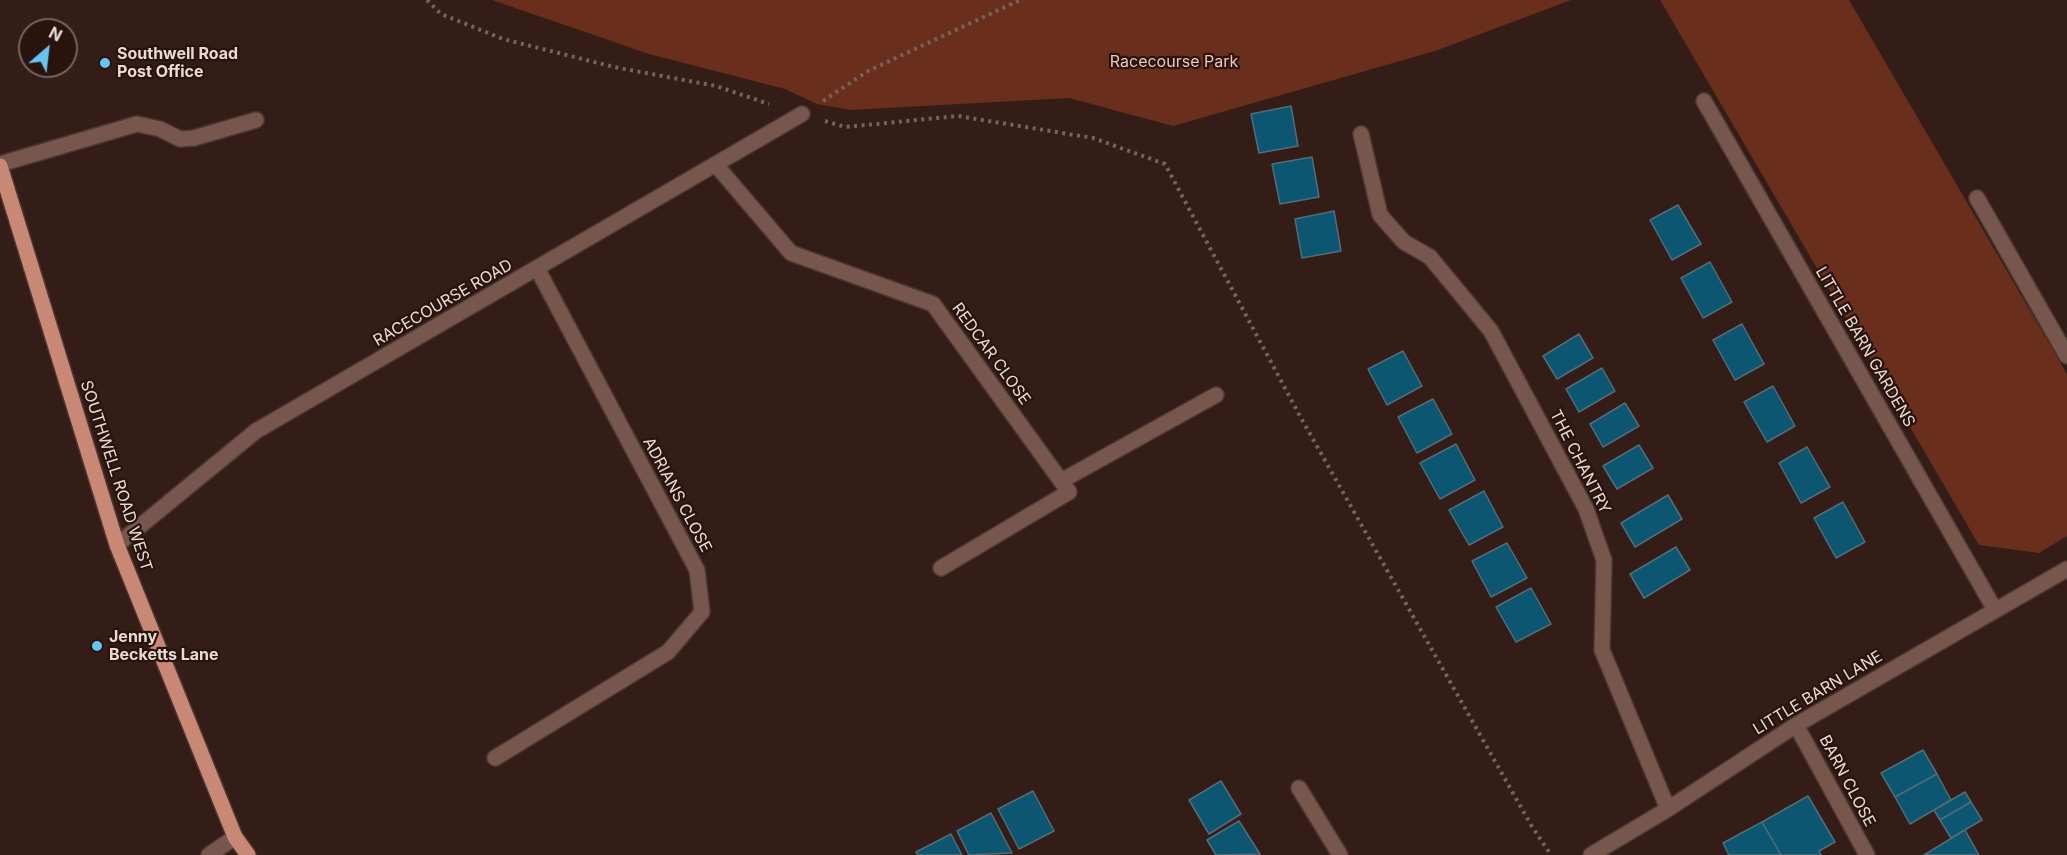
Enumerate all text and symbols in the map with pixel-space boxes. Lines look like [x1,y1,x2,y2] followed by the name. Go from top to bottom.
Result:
[18,18,78,78] north arrow
[45,22,66,46] text: N
[117,44,238,82] place label: Southwell Road Post Office
[1110,52,1238,72] park label: Racecourse Park
[98,56,112,70] marker: Southwell Road Post Office
[370,255,516,351] street label: RACECOURSE ROAD
[1811,263,1919,431] street label: LITTLE BARN GARDENS
[948,299,1034,409] street label: REDCAR CLOSE
[76,378,156,574] street label: SOUTHWELL ROAD WEST
[1546,407,1614,517] street label: THE CHANTRY
[639,434,715,556] street label: ADRIANS CLOSE
[109,627,219,665] place label: Jenny Becketts Lane
[90,639,104,653] marker: Jenny Becketts Lane
[1750,647,1886,739] street label: LITTLE BARN LANE
[1815,732,1879,830] street label: BARN CLOSE

